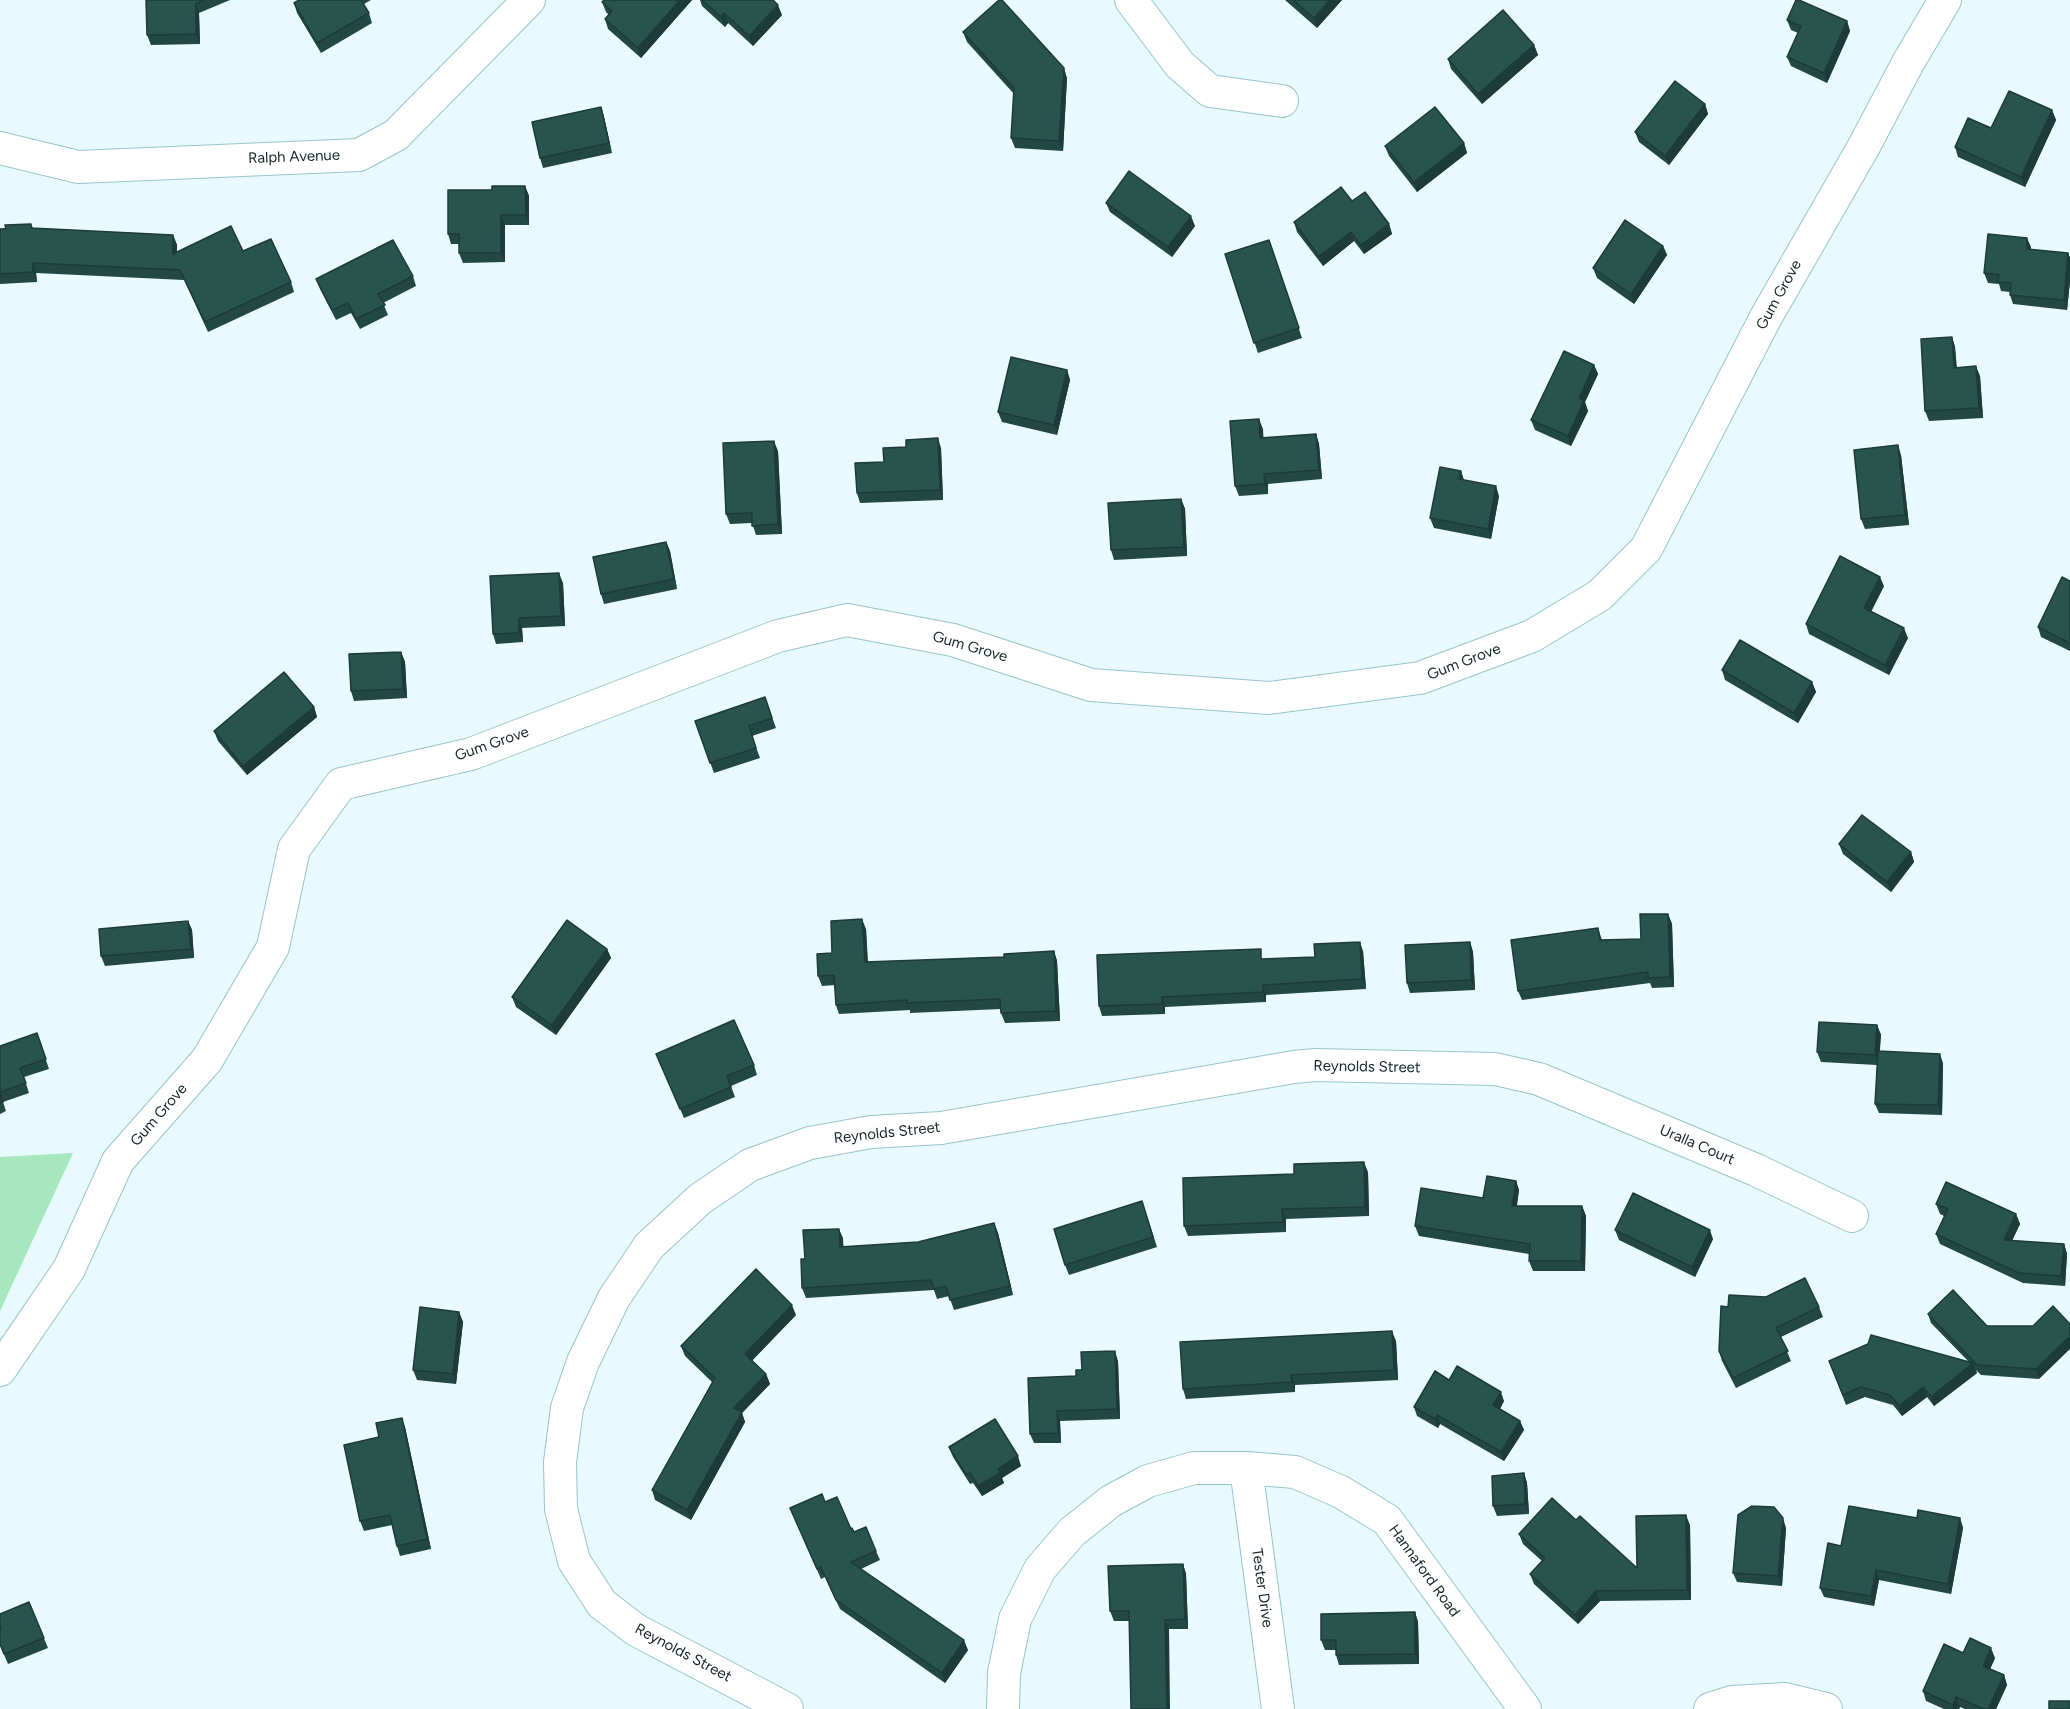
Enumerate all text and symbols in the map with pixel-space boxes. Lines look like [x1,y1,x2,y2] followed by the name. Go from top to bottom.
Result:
[248,146,340,168] street label: Ralph Avenue
[1752,257,1806,333] street label: Gum Grove
[930,628,1010,666] street label: Gum Grove
[1425,640,1503,684] street label: Gum Grove
[453,723,531,765] street label: Gum Grove
[1313,1057,1421,1077] street label: Reynolds Street
[127,1080,191,1150] street label: Gum Grove
[833,1118,941,1148] street label: Reynolds Street
[1657,1121,1737,1169] street label: Uralla Court
[1385,1521,1463,1621] street label: Hannaford Road
[1248,1547,1276,1629] street label: Tester Drive
[631,1620,735,1686] street label: Reynolds Street

